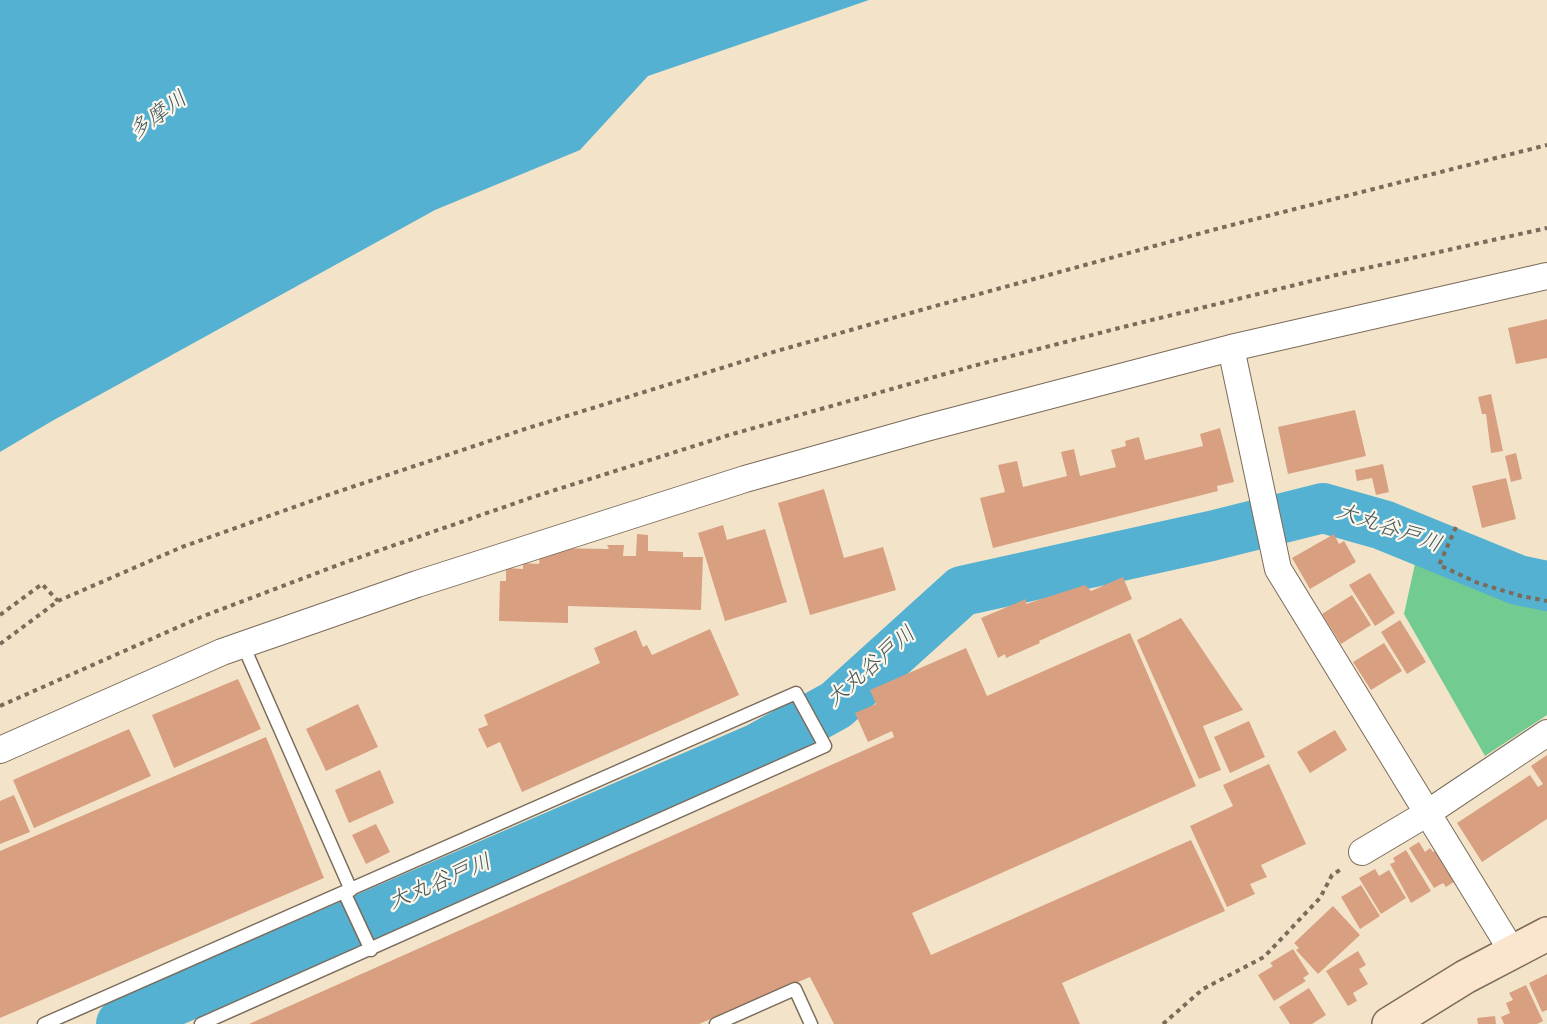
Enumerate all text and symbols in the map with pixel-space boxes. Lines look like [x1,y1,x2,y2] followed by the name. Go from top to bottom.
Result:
[126,88,194,148] water label: 多摩川
[1332,501,1444,561] water label: 大丸谷戸川
[823,623,923,715] water label: 大丸谷戸川
[385,851,497,919] water label: 大丸谷戸川

